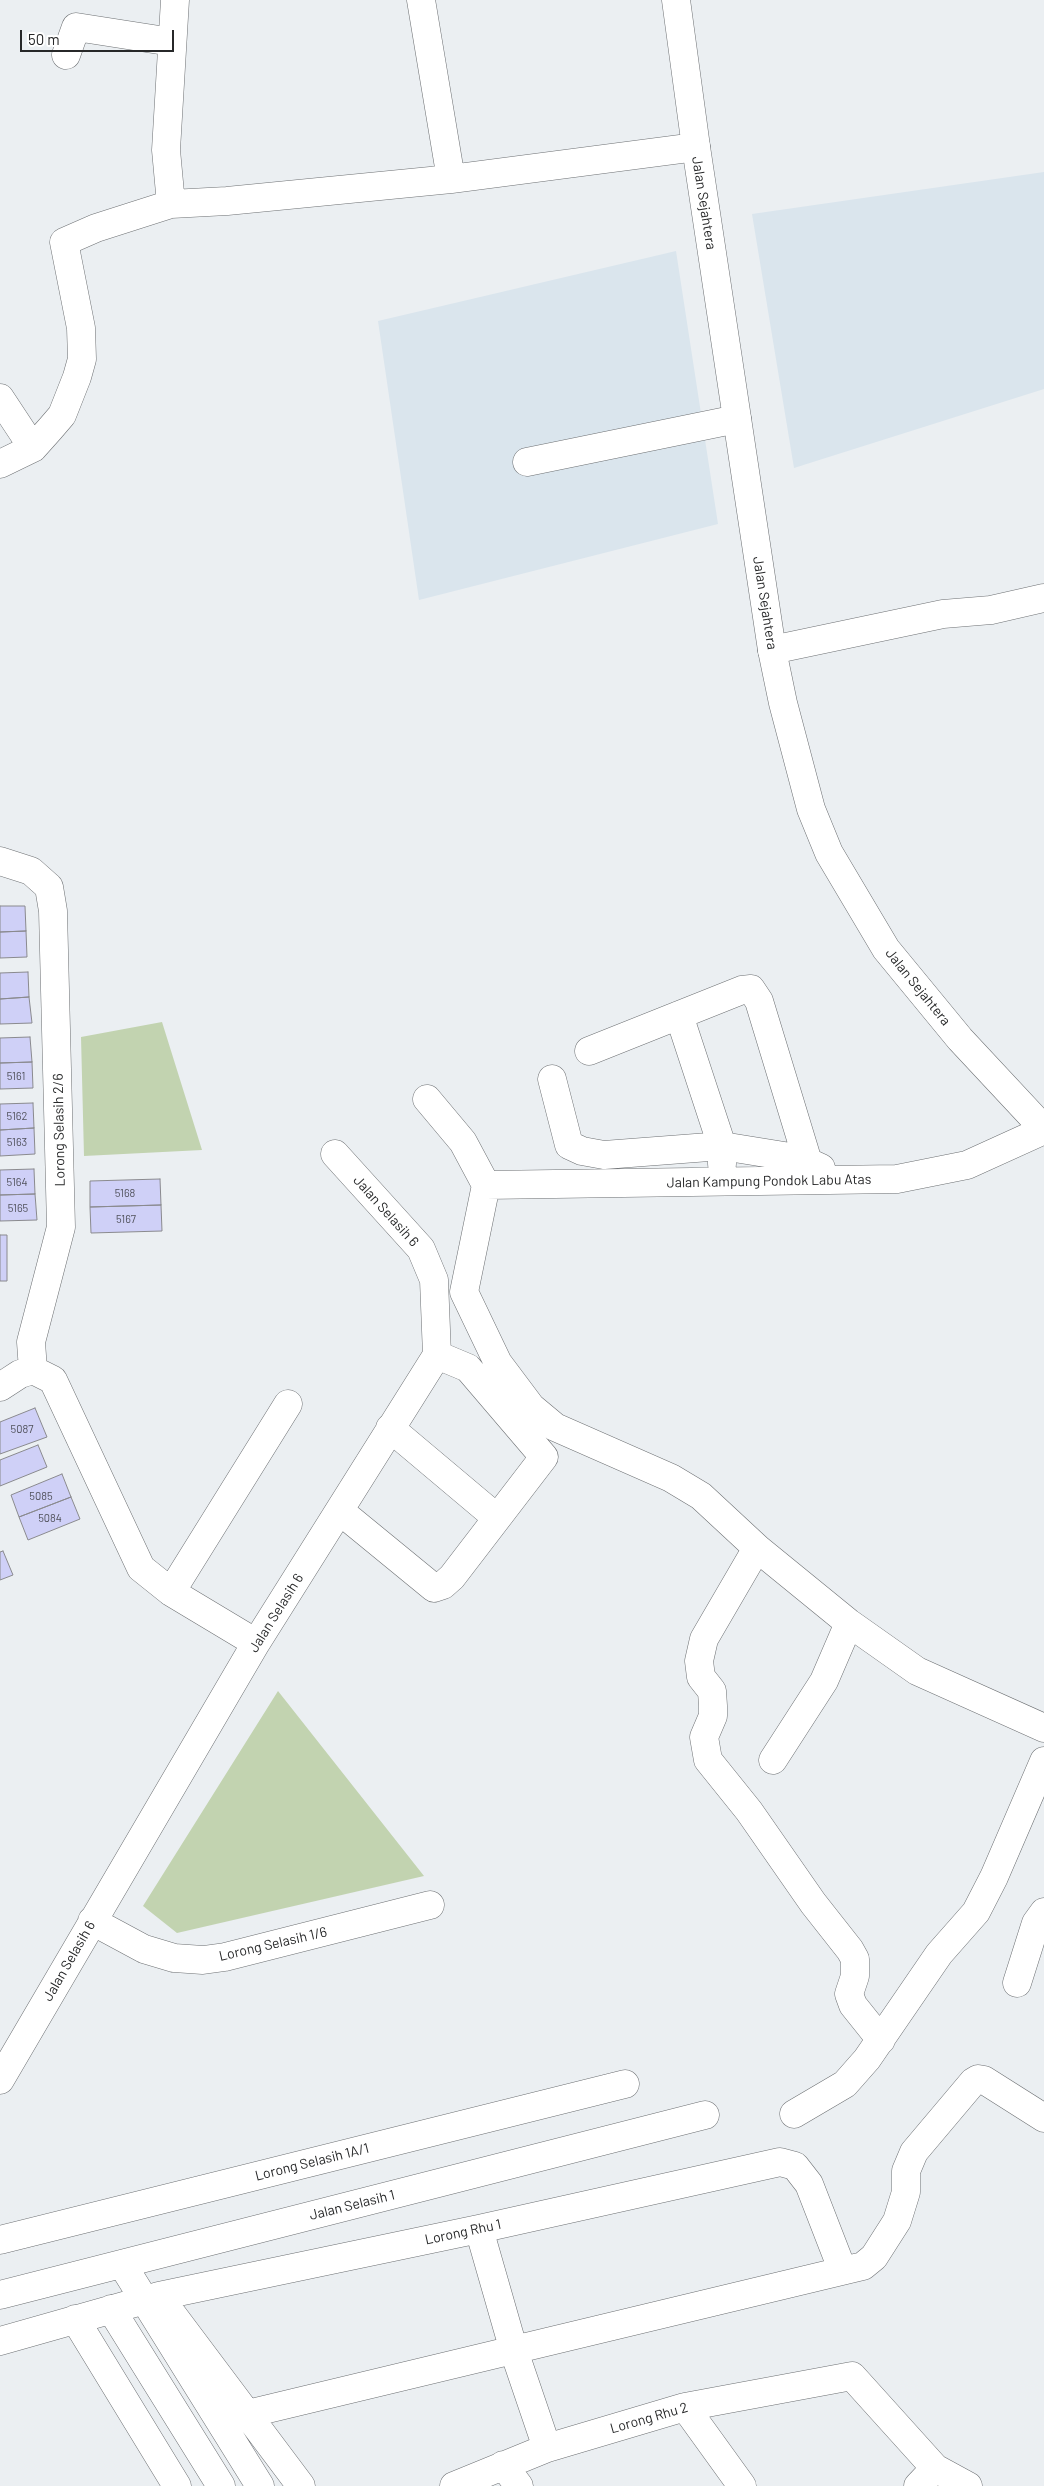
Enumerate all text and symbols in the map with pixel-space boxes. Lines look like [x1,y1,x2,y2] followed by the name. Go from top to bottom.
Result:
[22,20,176,52] scale bar
[28,30,60,48] text: 50 m
[688,155,720,251] street label: Jalan Sejahtera
[749,555,781,651] street label: Jalan Sejahtera
[882,945,954,1029] street label: Jalan Sejahtera
[7,1069,25,1083] house number: 5161
[50,1073,68,1187] street label: Lorong Selasih 2/6
[7,1109,27,1123] house number: 5162
[7,1135,27,1149] house number: 5163
[666,1171,872,1191] street label: Jalan Kampung Pondok Labu Atas
[350,1172,422,1250] street label: Jalan Selasih 6
[7,1175,27,1189] house number: 5164
[115,1186,135,1200] house number: 5168
[8,1201,28,1215] house number: 5165
[116,1212,136,1226] house number: 5167
[11,1422,33,1436] house number: 5087
[29,1489,53,1503] house number: 5085
[38,1511,62,1525] house number: 5084
[245,1570,307,1656] street label: Jalan Selasih 6
[39,1918,99,2004] street label: Jalan Selasih 6
[217,1923,329,1965] street label: Lorong Selasih 1/6
[253,2140,371,2184] street label: Lorong Selasih 1A/1
[308,2186,396,2224] street label: Jalan Selasih 1
[423,2216,503,2248] street label: Lorong Rhu 1
[608,2399,690,2437] street label: Lorong Rhu 2

